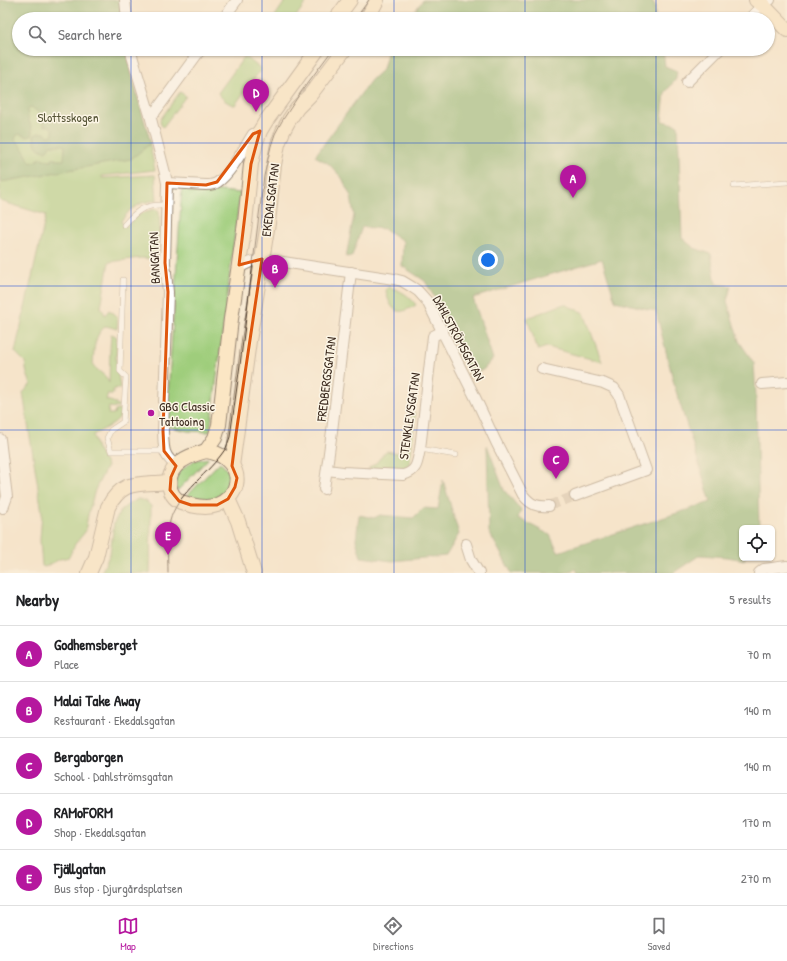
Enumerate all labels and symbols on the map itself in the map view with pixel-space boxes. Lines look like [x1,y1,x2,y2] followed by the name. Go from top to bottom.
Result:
[243,79,269,112] pin: D
[37,108,99,126] park label: Slottsskogen
[257,162,283,238] street label: EKEDALSGATAN
[560,165,586,198] pin: A
[144,232,164,284] street label: BANGATAN
[478,250,498,270] your location
[262,255,288,288] pin: B
[429,292,489,384] street label: DAHLSTRÖMSGATAN
[312,336,340,423] street label: FREDBERGSGATAN
[394,371,424,460] street label: STENKLEVSGATAN
[159,397,215,430] place label: GBG Classic Tattooing
[146,408,156,418] marker: GBG Classic Tattooing
[543,446,569,479] pin: C
[155,522,181,555] pin: E

